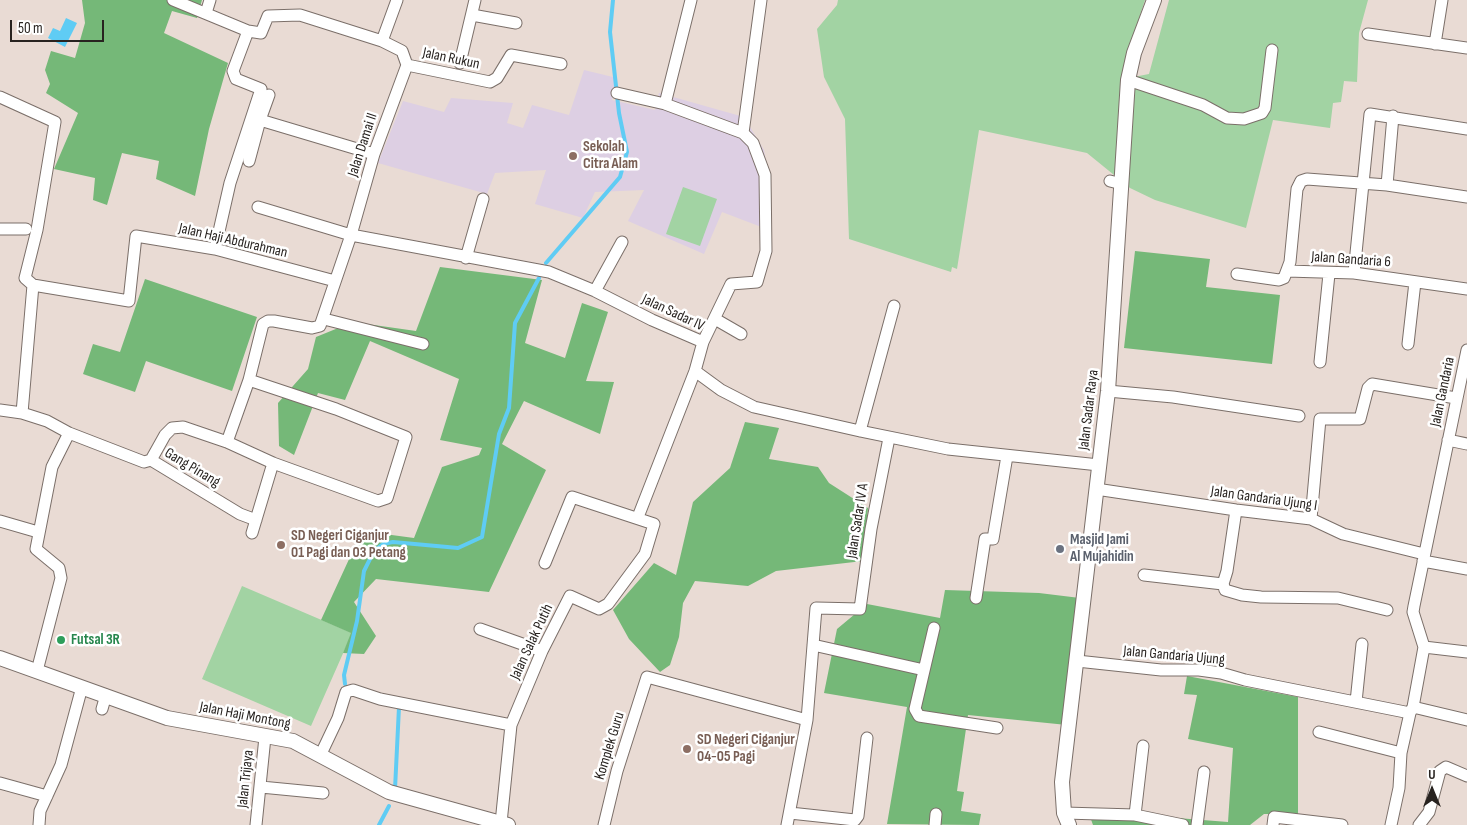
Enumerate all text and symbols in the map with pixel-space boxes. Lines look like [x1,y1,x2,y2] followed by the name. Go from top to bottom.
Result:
[12,10,106,42] scale bar
[18,19,43,38] text: 50 m
[421,44,481,74] street label: Jalan Rukun
[344,111,382,179] street label: Jalan Damai II
[583,138,638,173] place label: Sekolah Citra Alam
[567,150,579,162] marker: Sekolah Citra Alam
[177,220,289,262] street label: Jalan Haji Abdurahman
[1311,248,1391,272] street label: Jalan Gandaria 6
[639,291,707,335] street label: Jalan Sadar IV
[1427,356,1459,428] street label: Jalan Gandaria
[1075,369,1103,451] street label: Jalan Sadar Raya
[161,444,223,492] street label: Gang Pinang
[843,482,873,560] street label: Jalan Sadar IV A
[1210,483,1318,515] street label: Jalan Gandaria Ujung I
[291,527,406,562] place label: SD Negeri Ciganjur 01 Pagi dan 03 Petang
[1070,531,1134,566] place label: Masjid Jami Al Mujahidin
[275,539,287,551] marker: SD Negeri Ciganjur 01 Pagi dan 03 Petang
[1054,543,1066,555] marker: Masjid Jami Al Mujahidin
[507,601,557,683] street label: Jalan Salak Putih
[71,631,120,649] place label: Futsal 3R
[55,634,67,646] marker: Futsal 3R
[1122,643,1226,669] street label: Jalan Gandaria Ujung
[198,698,292,734] street label: Jalan Haji Montong
[591,710,629,782] street label: Komplek Guru
[697,731,795,766] place label: SD Negeri Ciganjur 04-05 Pagi
[681,743,693,755] marker: SD Negeri Ciganjur 04-05 Pagi
[234,749,258,809] street label: Jalan Trijaya
[1407,765,1457,815] north arrow
[1428,766,1436,783] text: U

